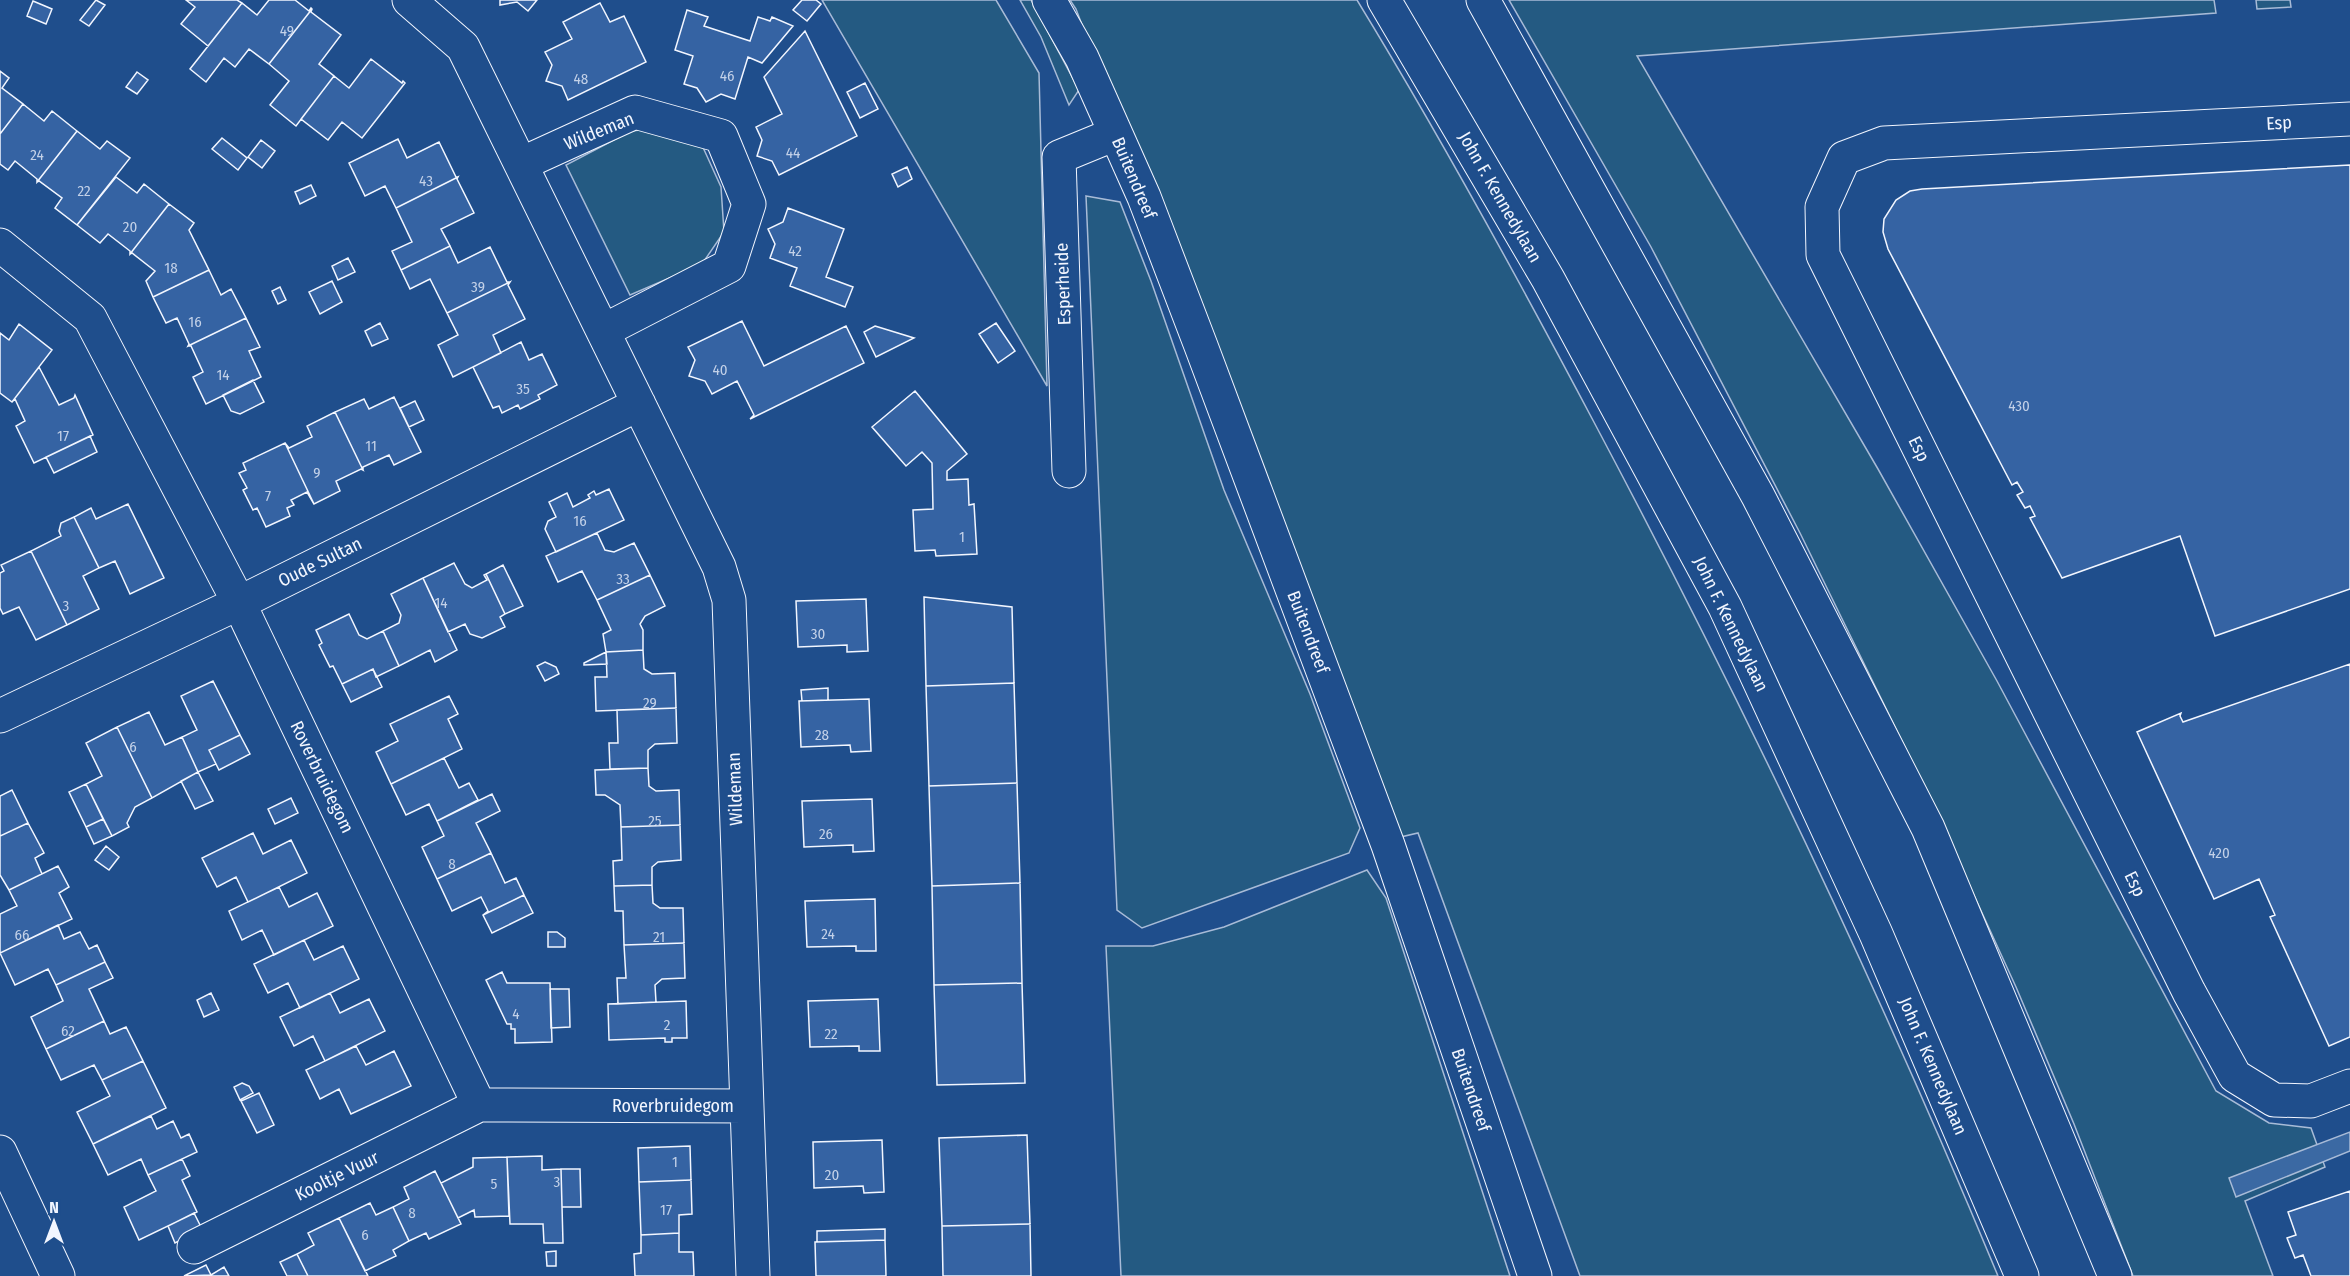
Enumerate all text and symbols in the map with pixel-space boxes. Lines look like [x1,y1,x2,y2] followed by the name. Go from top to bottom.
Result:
[280,22,294,40] house number: 49
[720,67,734,85] house number: 46
[574,70,588,88] house number: 48
[561,107,637,155] street label: Wildeman
[2266,111,2292,135] street label: Esp
[1454,128,1546,266] street label: John F. Kennedylaan
[1107,134,1162,223] street label: Buitendreef
[786,144,800,162] house number: 44
[30,146,44,164] house number: 24
[419,172,433,190] house number: 43
[77,182,91,200] house number: 22
[123,218,137,236] house number: 20
[788,242,802,260] house number: 42
[1051,242,1075,325] street label: Esperheide
[164,259,178,277] house number: 18
[471,278,485,296] house number: 39
[188,313,202,331] house number: 16
[712,361,728,379] house number: 40
[216,366,230,384] house number: 14
[516,380,530,398] house number: 35
[2008,397,2030,415] house number: 430
[57,427,69,445] house number: 17
[1903,433,1935,465] street label: Esp
[365,437,377,455] house number: 11
[313,464,321,482] house number: 9
[265,487,271,505] house number: 7
[573,512,587,530] house number: 16
[959,528,965,546] house number: 1
[274,532,366,592] street label: Oude Sultan
[1689,553,1773,695] street label: John F. Kennedylaan
[616,570,630,588] house number: 33
[1282,588,1334,678] street label: Buitendreef
[434,594,448,612] house number: 14
[63,597,70,615] house number: 3
[811,625,825,643] house number: 30
[643,694,657,712] house number: 29
[285,717,359,837] street label: Roverbruidegom
[815,726,829,744] house number: 28
[129,738,137,756] house number: 6
[723,752,747,826] street label: Wildeman
[648,812,662,830] house number: 25
[819,825,833,843] house number: 26
[2208,844,2230,862] house number: 420
[448,855,456,873] house number: 8
[2119,868,2151,900] street label: Esp
[821,925,835,943] house number: 24
[15,926,29,944] house number: 66
[653,928,665,946] house number: 21
[1894,994,1972,1138] street label: John F. Kennedylaan
[512,1005,520,1023] house number: 4
[664,1016,671,1034] house number: 2
[61,1022,75,1040] house number: 62
[824,1025,838,1043] house number: 22
[1447,1046,1496,1136] street label: Buitendreef
[612,1095,734,1117] street label: Roverbruidegom
[292,1146,383,1206] street label: Kooltje Vuur
[672,1153,678,1171] house number: 1
[825,1166,839,1184] house number: 20
[554,1173,561,1191] house number: 3
[491,1175,498,1193] house number: 5
[24,1192,84,1252] north arrow
[49,1198,59,1217] text: N
[660,1201,672,1219] house number: 17
[408,1204,416,1222] house number: 8
[361,1226,369,1244] house number: 6

